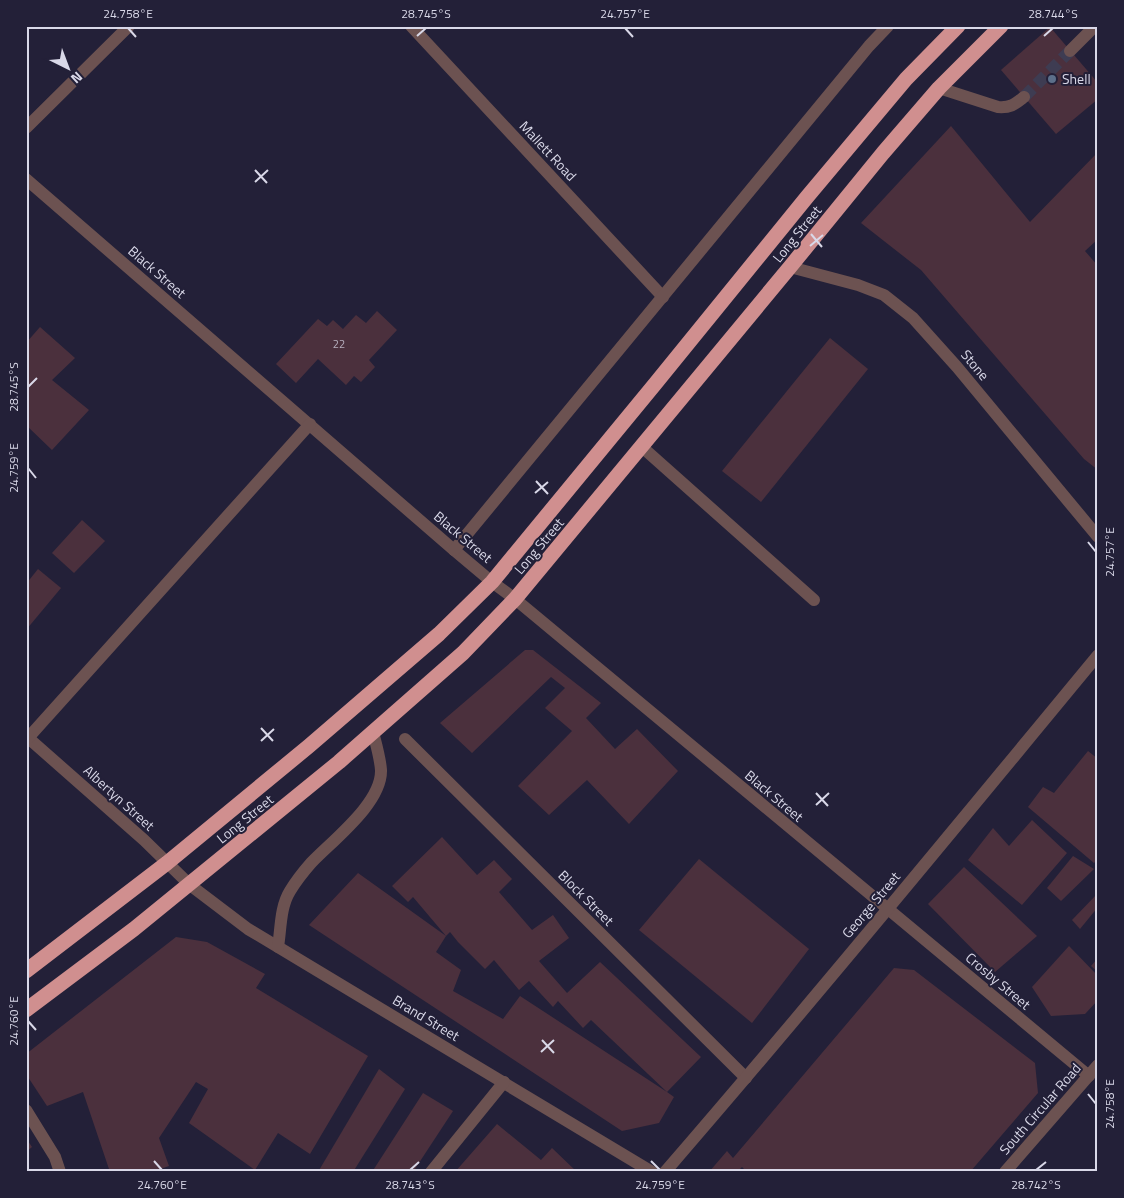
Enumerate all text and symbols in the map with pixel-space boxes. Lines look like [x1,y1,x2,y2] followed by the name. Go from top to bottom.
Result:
[103,4,153,23] text: 24.758°E
[401,4,451,23] text: 28.745°S
[600,4,650,23] text: 24.757°E
[1028,4,1078,23] text: 28.744°S
[42,42,92,92] north arrow
[66,67,88,89] text: N
[1062,68,1091,89] place label: Shell
[1046,73,1058,85] marker: Shell
[515,116,582,185] street label: Mallett Road
[767,201,826,267] street label: Long Street
[124,240,191,303] street label: Black Street
[333,336,345,352] house number: 22
[956,345,994,385] street label: Stone
[4,362,23,412] text: 28.745°S
[4,443,23,493] text: 24.759°E
[429,506,497,567] street label: Black Street
[509,513,569,578] street label: Long Street
[1100,527,1119,577] text: 24.757°E
[79,760,160,835] street label: Albertyn Street
[740,765,808,826] street label: Black Street
[212,789,278,848] street label: Long Street
[554,865,619,930] street label: Block Street
[836,867,905,943] street label: George Street
[961,947,1036,1014] street label: Crosby Street
[389,989,464,1046] street label: Brand Street
[4,996,23,1046] text: 24.760°E
[994,1058,1085,1159] street label: South Circular Road
[1100,1079,1119,1129] text: 24.758°E
[137,1175,187,1194] text: 24.760°E
[385,1175,435,1194] text: 28.743°S
[635,1175,685,1194] text: 24.759°E
[1011,1175,1061,1194] text: 28.742°S

